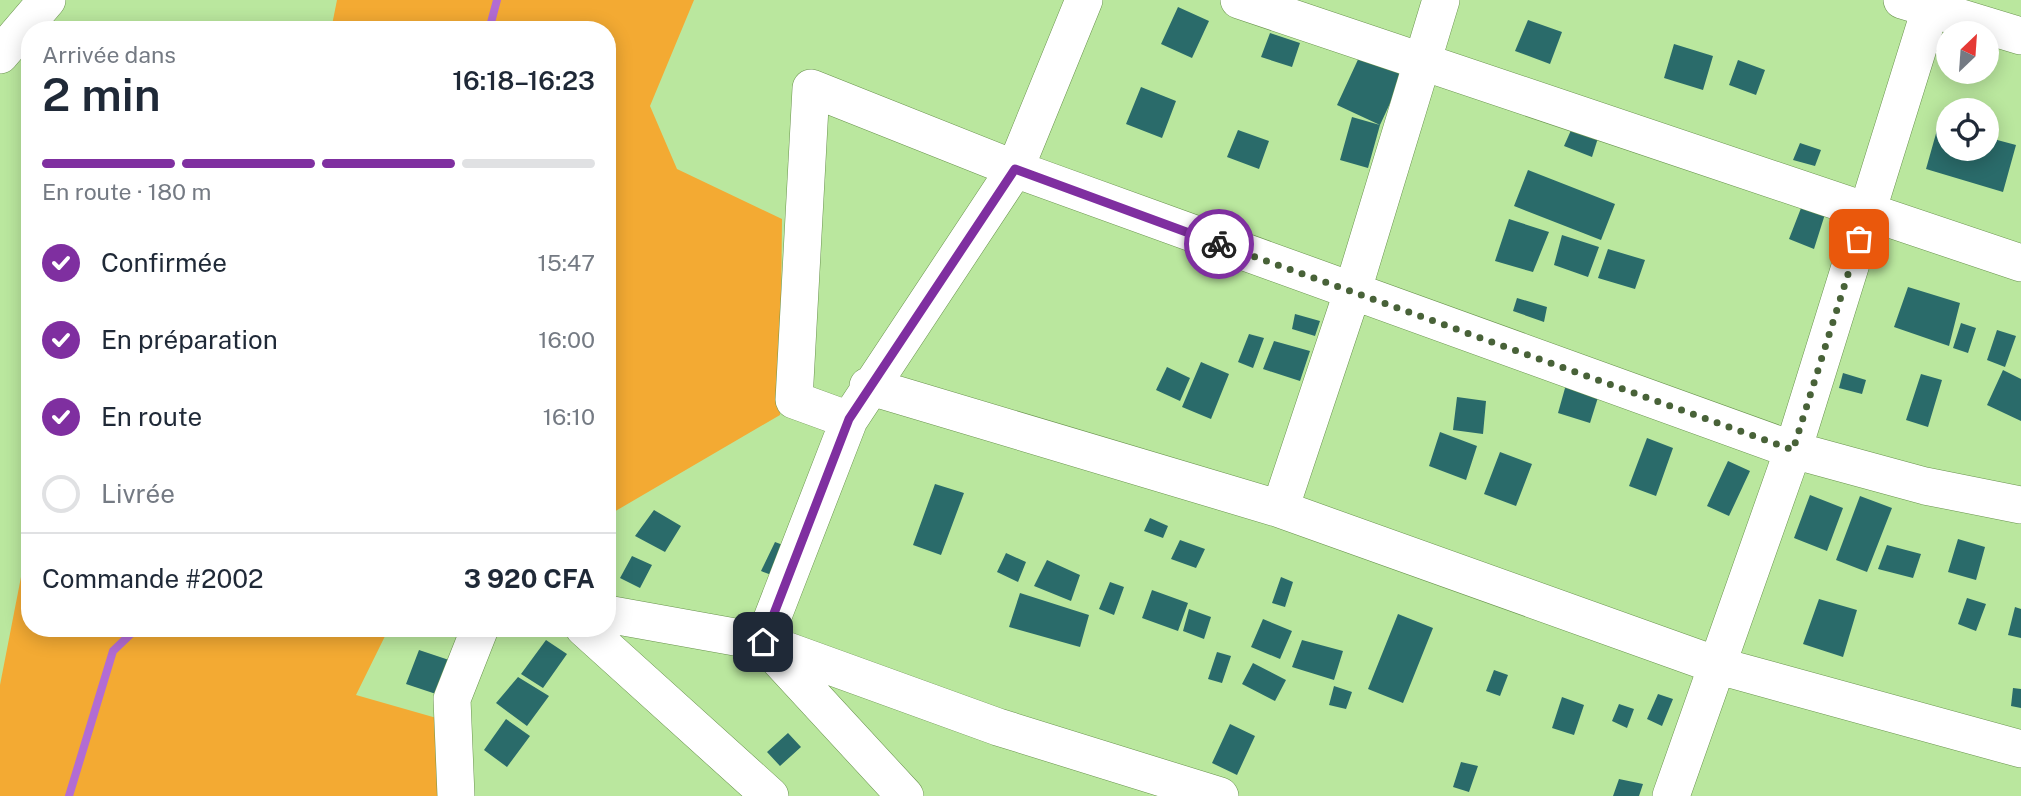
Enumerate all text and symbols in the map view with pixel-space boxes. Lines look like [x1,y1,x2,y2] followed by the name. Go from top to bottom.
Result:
[1936,21,1998,84] north arrow
[1936,21,1999,161] map controls
[42,41,176,68] text: Arrivée dans
[452,65,595,96] text: 16:18–16:23
[42,67,161,121] text: 2 min
[1936,98,1999,161] button: locate
[42,178,211,205] text: En route · 180 m
[1184,209,1254,279] courier
[1829,209,1889,269] pin
[1840,220,1878,258] icon: bag
[1200,225,1238,263] icon: bike
[42,244,80,282] icon: check
[101,247,227,278] text: Confirmée
[538,249,595,276] text: 15:47
[42,321,80,359] icon: check
[101,324,278,355] text: En préparation
[538,326,595,353] text: 16:00
[42,398,80,436] icon: check
[101,401,202,432] text: En route
[543,403,595,430] text: 16:10
[101,478,175,509] text: Livrée
[42,563,264,594] text: Commande #2002
[464,563,595,594] text: 3 920 CFA
[733,612,793,672] pin
[744,623,782,661] icon: home

